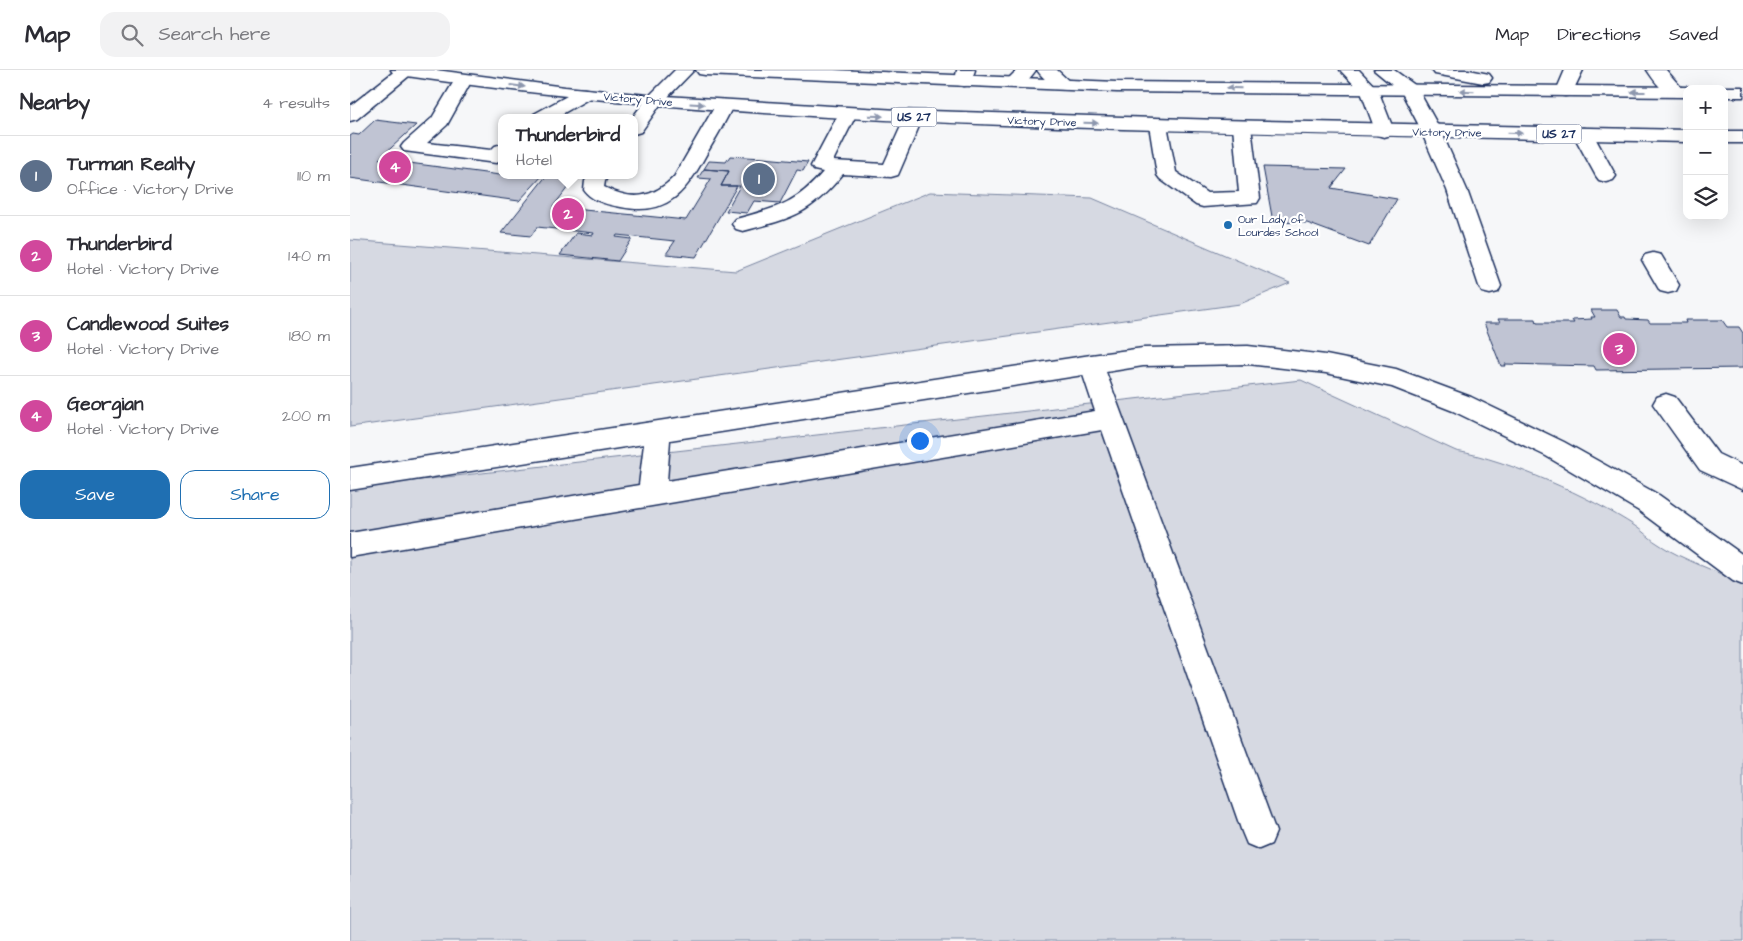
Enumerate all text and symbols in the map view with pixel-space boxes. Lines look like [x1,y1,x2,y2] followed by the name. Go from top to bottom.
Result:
[100,12,450,57] search box
[25,18,70,52] text: Map
[118,21,146,49] icon: search
[158,21,271,48] text: Search here
[1495,22,1529,47] text: Map
[1557,22,1641,47] text: Directions
[1669,22,1718,47] text: Saved
[510,82,526,90] one-way arrow
[1226,84,1242,92] one-way arrow
[1683,85,1728,220] map controls
[1683,85,1728,130] button: +
[1458,87,1474,95] one-way arrow
[20,88,90,117] text: Nearby
[1630,88,1646,96] one-way arrow
[603,89,673,111] street label: Victory Drive
[262,92,330,114] text: 4 results
[689,100,705,108] one-way arrow
[892,108,936,126] road number: US 27
[868,113,884,121] one-way arrow
[1007,113,1077,131] street label: Victory Drive
[498,114,638,179] popup
[1083,119,1099,127] one-way arrow
[516,122,620,149] text: Thunderbird
[1412,124,1482,142] street label: Victory Drive
[1536,124,1582,144] road number: US 27
[1507,129,1523,137] one-way arrow
[1683,130,1728,175] button: −
[379,148,411,186] pin: 4
[516,149,552,171] text: Hotel
[67,151,195,178] text: Turman Realty
[743,160,775,198] pin: 1
[35,165,37,187] text: 1
[297,165,330,187] text: 110 m
[1683,175,1728,220] button: layers
[67,178,234,200] text: Office · Victory Drive
[552,195,584,233] pin: 2
[1238,212,1319,240] place label: Our Lady of Lourdes School
[1222,219,1234,231] marker: Our Lady of Lourdes School
[67,231,172,258] text: Thunderbird
[31,245,41,267] text: 2
[288,245,330,267] text: 140 m
[67,258,219,280] text: Hotel · Victory Drive
[67,311,229,338] text: Candlewood Suites
[32,325,40,347] text: 3
[289,325,330,347] text: 180 m
[1603,330,1635,368] pin: 3
[67,338,219,360] text: Hotel · Victory Drive
[67,391,143,418] text: Georgian
[31,405,41,427] text: 4
[282,405,330,427] text: 200 m
[67,418,219,440] text: Hotel · Victory Drive
[907,428,933,454] your location
[20,470,170,519] button: Save
[180,470,330,519] button: Share

